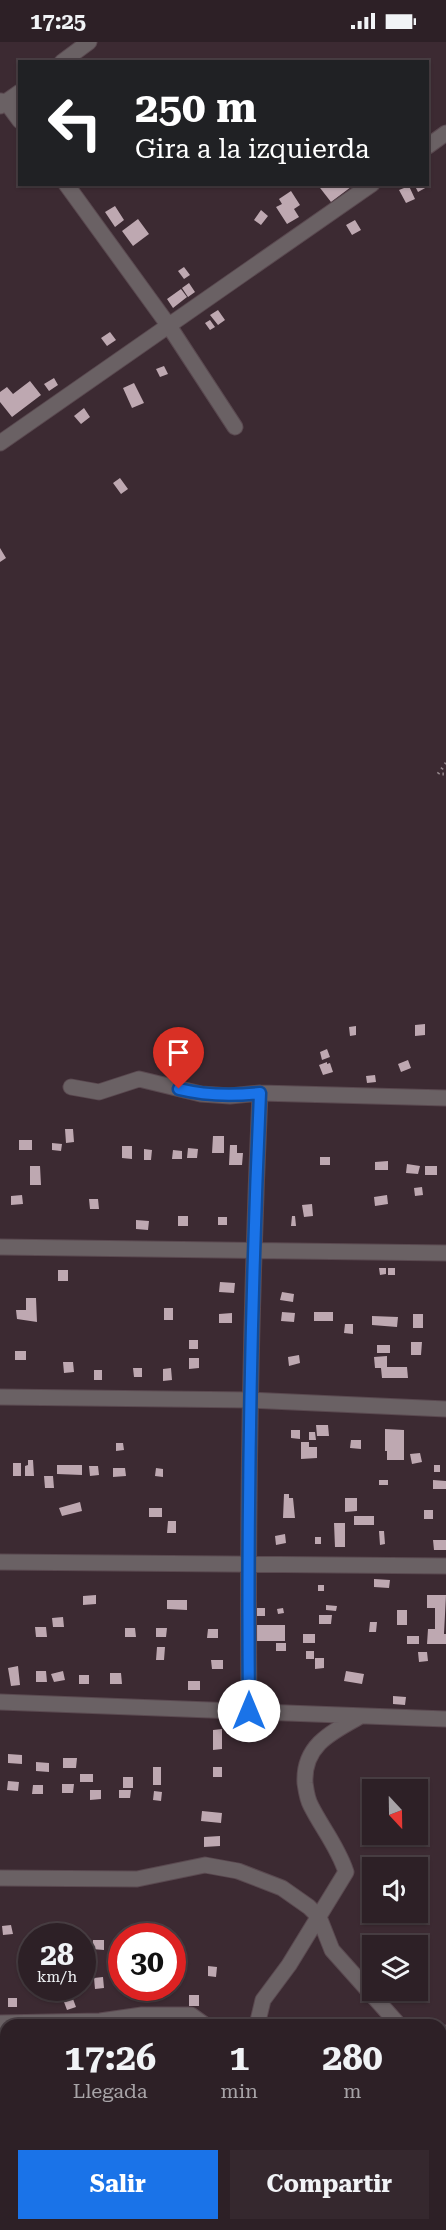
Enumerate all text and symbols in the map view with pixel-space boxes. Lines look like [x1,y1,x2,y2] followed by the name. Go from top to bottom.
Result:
[30,9,86,34] text: 17:25
[135,83,257,132] text: 250 m
[36,84,114,162] icon: left
[135,133,370,165] text: Gira a la izquierda
[153,1027,204,1089] pin
[162,1036,195,1069] icon: arrive
[217,1679,281,1743] position arrow
[362,1779,428,1845] north arrow
[362,1779,428,2001] map controls
[362,1857,428,1923] button: sound
[108,1923,186,2001] speed limit sign: 30
[362,1935,428,2001] button: layers
[40,1937,74,1972] text: 28
[37,1968,77,1986] text: km/h
[64,2037,156,2079] text: 17:26
[229,2037,249,2079] text: 1
[322,2037,383,2079] text: 280
[73,2079,148,2103] text: Llegada
[220,2079,258,2103] text: min
[343,2079,362,2103] text: m
[18,2150,218,2219] button: Salir
[230,2150,429,2219] button: Compartir

